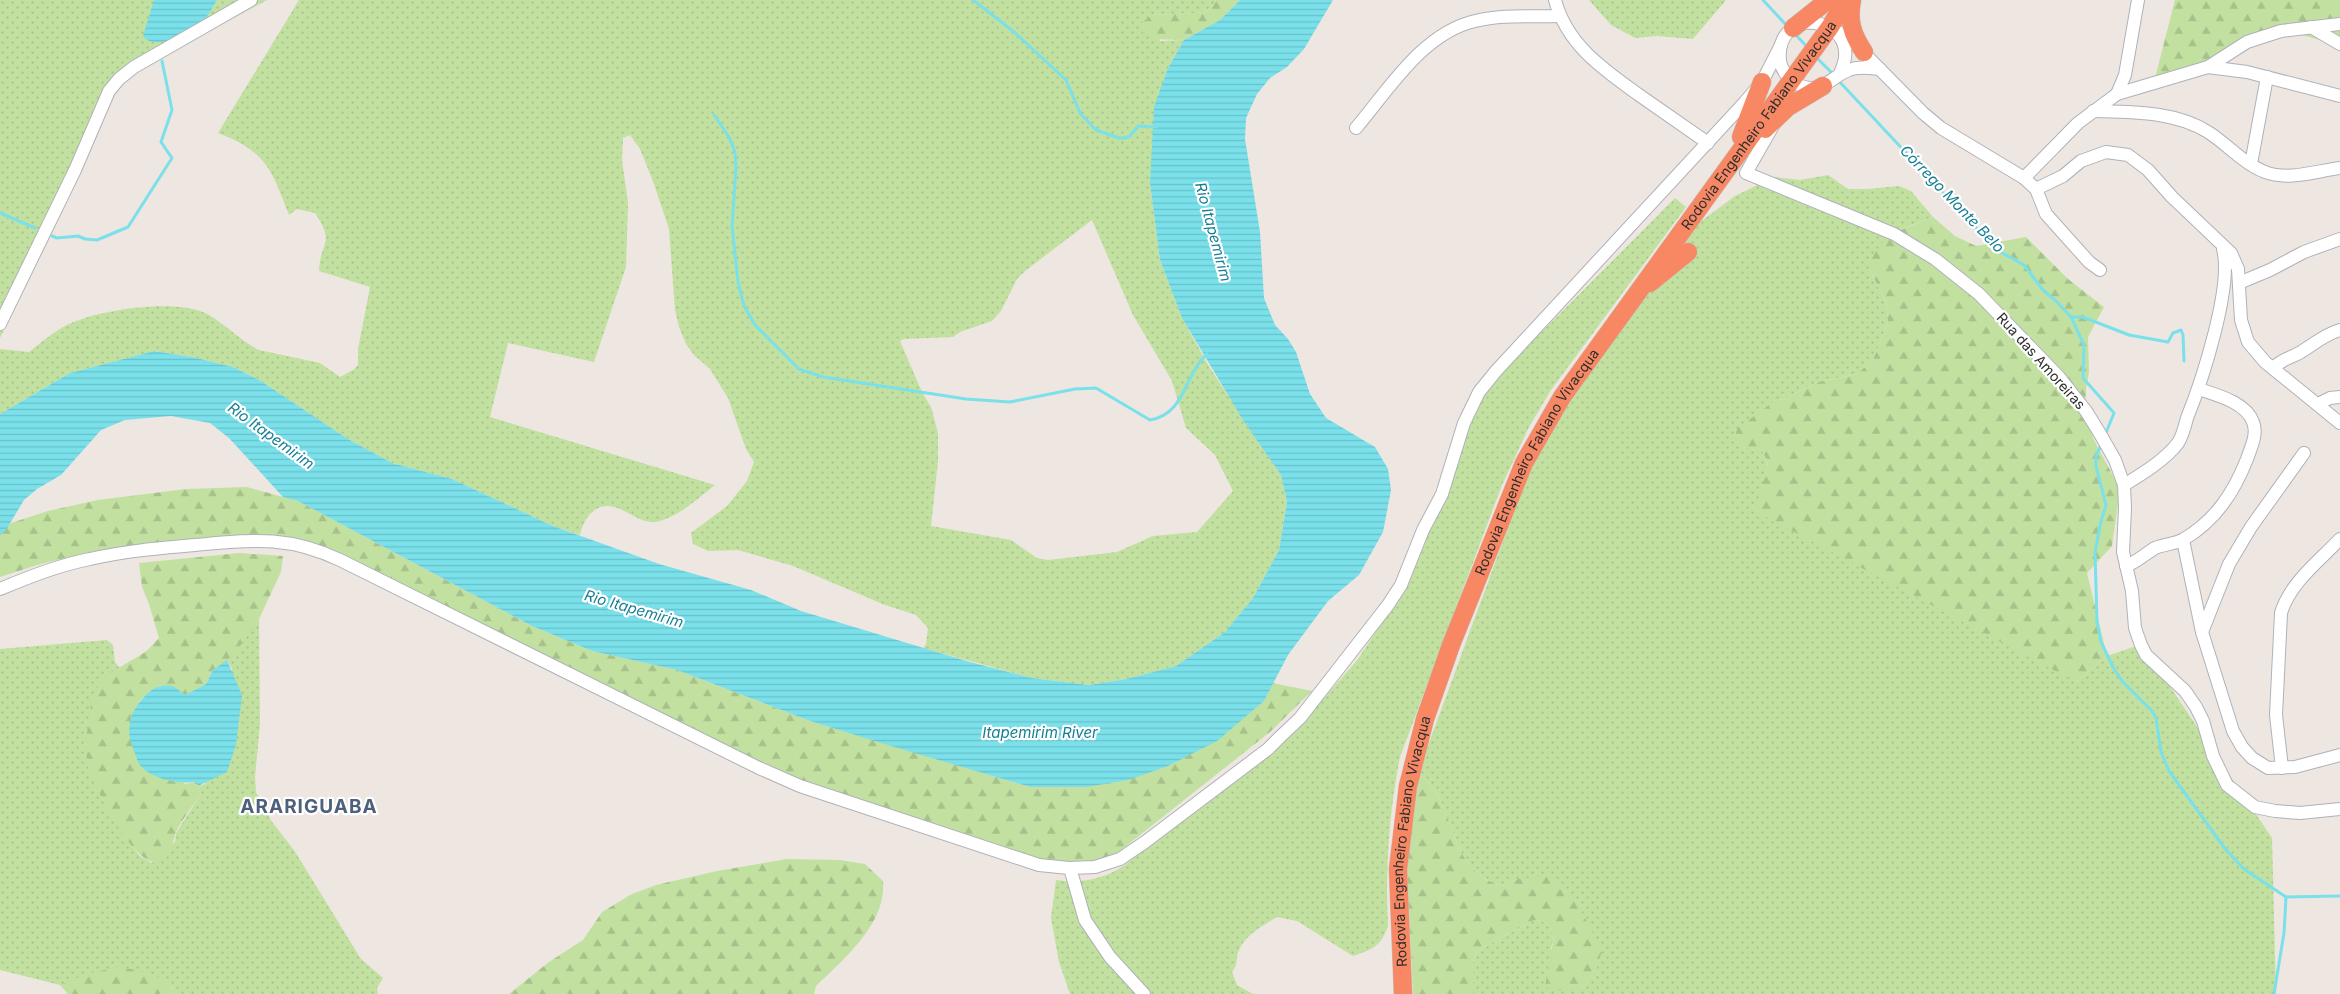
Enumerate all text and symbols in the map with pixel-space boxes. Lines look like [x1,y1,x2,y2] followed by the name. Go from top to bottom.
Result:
[1677,18,1840,233] street label: Rodovia Engenheiro Fabiano Vivacqua
[1896,141,2009,256] water label: Córrego Monte Belo
[1191,180,1236,284] water label: Rio Itapemirim
[1993,309,2089,413] street label: Rua das Amoreiras
[1471,345,1602,578] street label: Rodovia Engenheiro Fabiano Vivacqua
[224,398,318,473] water label: Rio Itapemirim
[582,585,686,632] water label: Rio Itapemirim
[1389,714,1434,967] street label: Rodovia Engenheiro Fabiano Vivacqua
[982,723,1098,742] water label: Itapemirim River
[240,795,378,818] district label: ARARIGUABA

